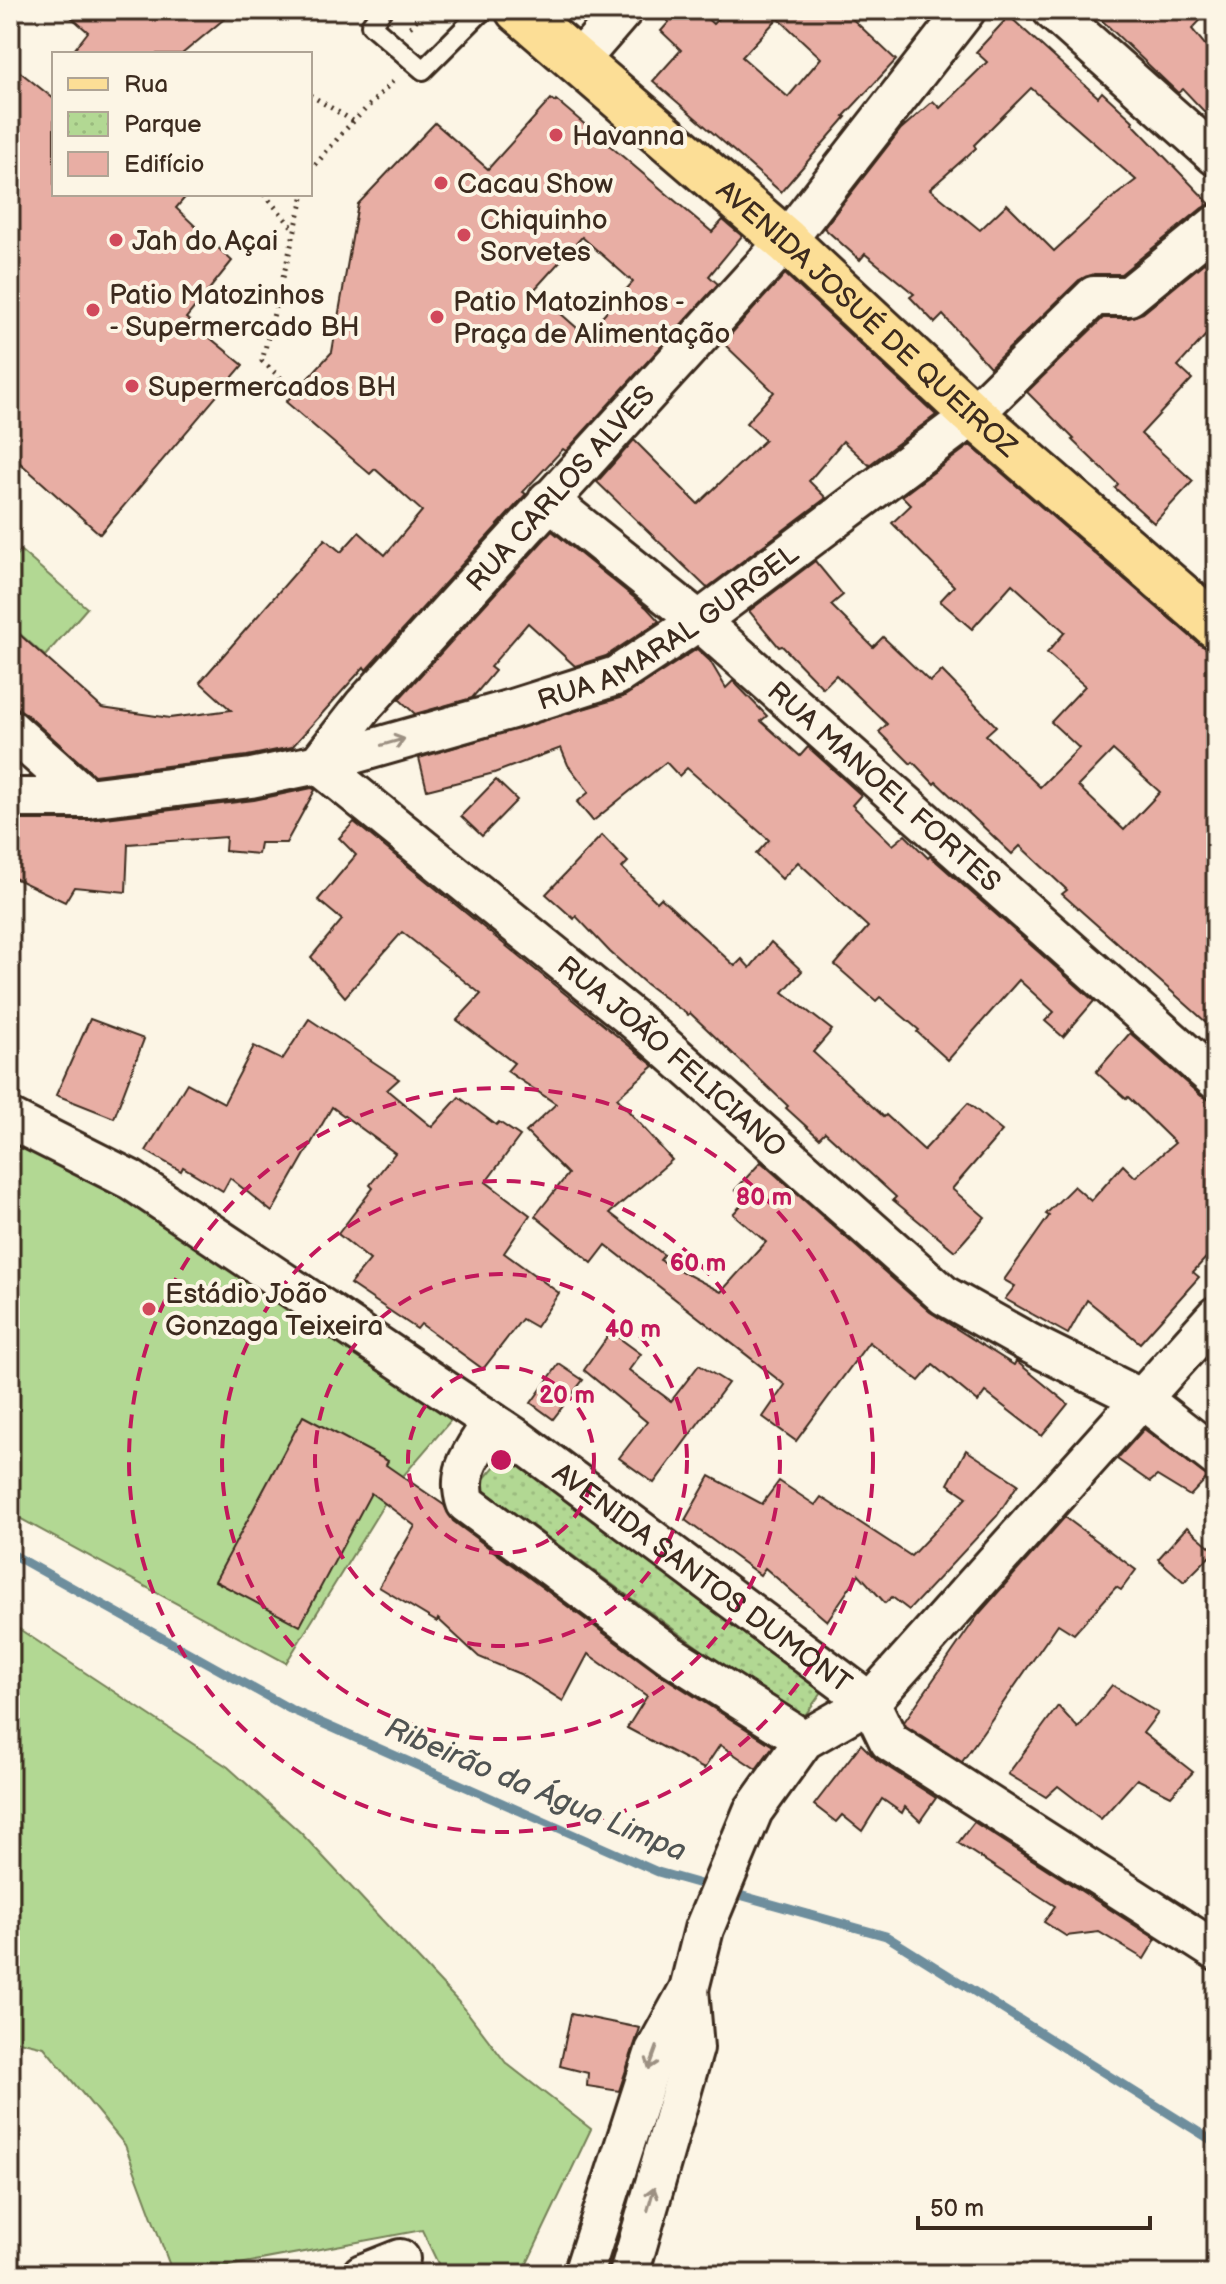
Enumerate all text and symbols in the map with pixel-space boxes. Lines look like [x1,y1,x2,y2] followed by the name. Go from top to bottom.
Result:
[52,52,312,196] legend
[124,70,168,99] text: Rua
[124,110,202,139] text: Parque
[572,120,685,153] place label: Havanna
[547,126,565,144] marker: Havanna
[124,150,204,179] text: Edifício
[457,168,613,201] place label: Cacau Show
[432,174,450,192] marker: Cacau Show
[710,174,1025,465] street label: AVENIDA JOSUÉ DE QUEIROZ
[480,204,608,269] place label: Chiquinho Sorvetes
[132,225,278,258] place label: Jah do Açai
[455,226,473,244] marker: Chiquinho Sorvetes
[107,231,125,249] marker: Jah do Açai
[109,279,360,344] place label: Patio Matozinhos - Supermercado BH
[453,286,730,351] place label: Patio Matozinhos - Praça de Alimentação
[84,301,102,319] marker: Patio Matozinhos - Supermercado BH
[428,308,446,326] marker: Patio Matozinhos - Praça de Alimentação
[148,371,397,404] place label: Supermercados BH
[123,377,141,395] marker: Supermercados BH
[460,379,662,599] street label: RUA CARLOS ALVES
[534,537,805,718] street label: RUA AMARAL GURGEL
[761,675,1007,899] street label: RUA MANOEL FORTES
[379,734,405,749] one-way arrow
[550,950,792,1165] street label: RUA JOÃO FELICIANO
[736,1183,792,1212] text: 80 m
[670,1249,726,1278] text: 60 m
[165,1278,383,1343] place label: Estádio João Gonzaga Teixeira
[140,1300,158,1318] marker: Estádio João Gonzaga Teixeira
[605,1315,661,1344] text: 40 m
[539,1381,595,1410] text: 20 m
[487,1446,515,1474] centre of rings
[546,1456,858,1701] street label: AVENIDA SANTOS DUMONT
[380,1709,692,1870] water label: Ribeirão da Água Limpa
[644,2046,659,2071] one-way arrow
[918,2180,1150,2230] scale bar
[644,2187,659,2213] one-way arrow
[930,2194,984,2223] text: 50 m

